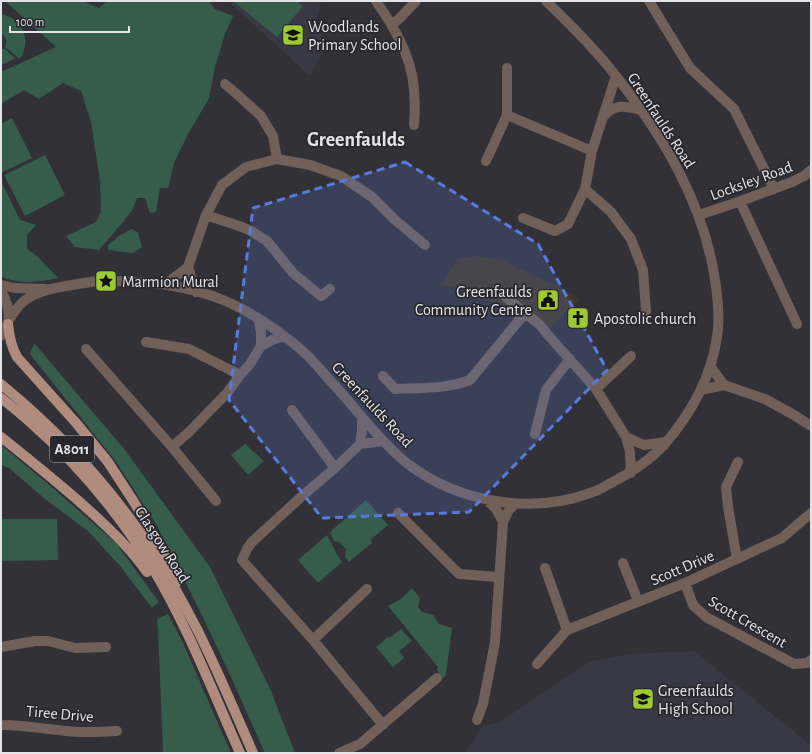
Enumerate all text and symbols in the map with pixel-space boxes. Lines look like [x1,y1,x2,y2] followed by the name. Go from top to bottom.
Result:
[10,8,129,34] scale bar
[16,16,44,28] text: 100 m
[308,19,401,54] place label: Woodlands Primary School
[280,22,306,48] school or university icon: Woodlands Primary School
[624,70,698,171] street label: Greenfaulds Road
[307,130,405,150] district label: Greenfaulds
[708,159,795,204] street label: Locksley Road
[93,268,119,294] place icon: Marmion Mural
[122,274,219,290] place label: Marmion Mural
[415,284,532,319] place label: Greenfaulds Community Centre
[535,287,561,313] public building icon: Greenfaulds Community Centre
[565,305,591,331] church icon: Apostolic church
[594,311,696,327] place label: Apostolic church
[329,359,416,450] street label: Greenfaulds Road
[50,436,94,462] road number: A8011
[132,504,193,586] street label: Glasgow Road
[648,547,717,588] street label: Scott Drive
[706,593,789,651] street label: Scott Crescent
[658,683,734,717] place label: Greenfaulds High School
[630,686,656,712] school or university icon: Greenfaulds High School
[26,703,94,725] street label: Tiree Drive

